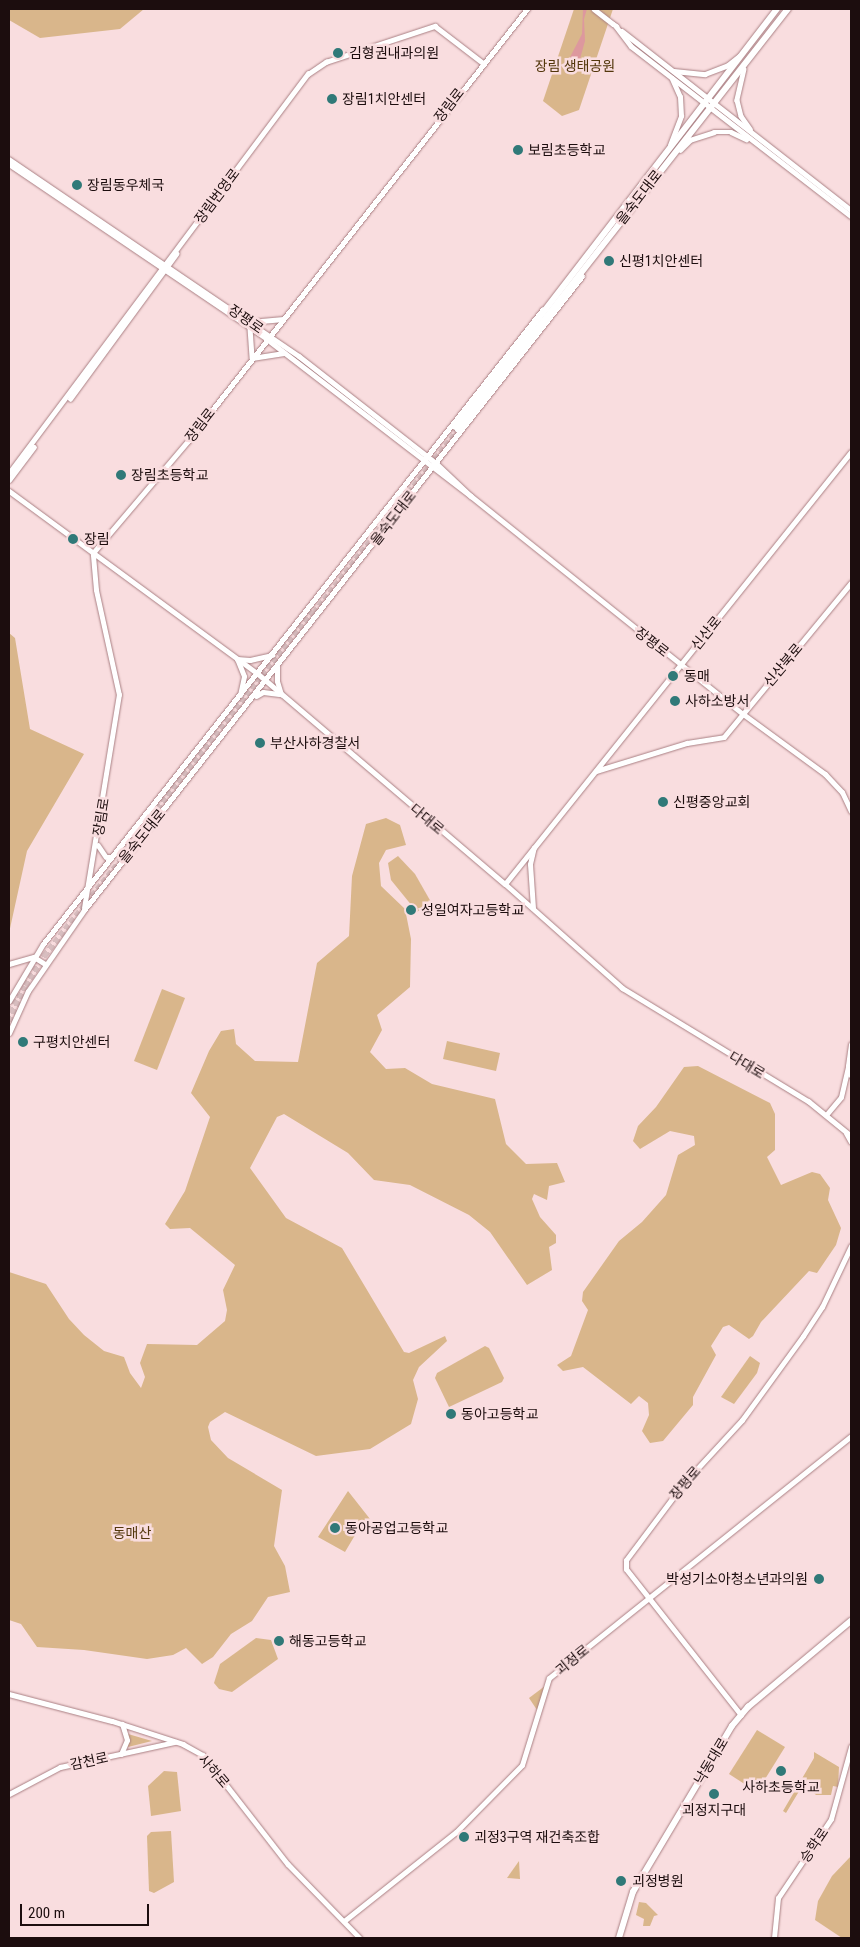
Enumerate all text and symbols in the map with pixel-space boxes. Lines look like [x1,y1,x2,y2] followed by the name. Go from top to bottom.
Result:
[349,45,439,61] place label: 김형권내과의원
[331,46,345,60] marker: 김형권내과의원
[535,58,615,74] park label: 장림 생태공원
[430,85,468,125] street label: 장림로
[342,91,426,107] place label: 장림1치안센터
[326,93,338,105] marker: 장림1치안센터
[528,142,605,158] place label: 보림초등학교
[512,144,524,156] marker: 보림초등학교
[191,165,243,227] street label: 장림번영로
[613,166,665,228] street label: 을숙도대로
[87,177,164,193] place label: 장림동우체국
[71,179,83,191] marker: 장림동우체국
[619,253,703,269] place label: 신평1치안센터
[603,255,615,267] marker: 신평1치안센터
[225,301,267,337] street label: 장평로
[181,405,219,445] street label: 장림로
[131,467,208,483] place label: 장림초등학교
[115,469,127,481] marker: 장림초등학교
[367,487,419,549] street label: 을숙도대로
[84,531,110,547] place label: 장림
[66,532,80,546] marker: 장림
[687,613,725,653] street label: 신산로
[632,623,672,661] street label: 장평로
[760,640,806,690] street label: 신산북로
[684,668,710,684] place label: 동매
[666,669,680,683] marker: 동매
[685,693,749,709] place label: 사하소방서
[669,695,681,707] marker: 사하소방서
[270,735,360,751] place label: 부산사하경찰서
[254,737,266,749] marker: 부산사하경찰서
[673,794,750,810] place label: 신평중앙교회
[657,796,669,808] marker: 신평중앙교회
[90,797,112,837] street label: 장림로
[407,800,447,838] street label: 다대로
[115,806,169,866] street label: 을숙도대로
[421,902,524,918] place label: 성일여자고등학교
[405,904,417,916] marker: 성일여자고등학교
[33,1034,110,1050] place label: 구평치안센터
[17,1036,29,1048] marker: 구평치안센터
[726,1048,768,1082] street label: 다대로
[461,1406,538,1422] place label: 동아고등학교
[445,1408,457,1420] marker: 동아고등학교
[666,1463,704,1503] street label: 장평로
[345,1520,448,1536] place label: 동아공업고등학교
[329,1522,341,1534] marker: 동아공업고등학교
[113,1525,151,1541] park label: 동매산
[666,1571,808,1587] place label: 박성기소아청소년과의원
[812,1572,826,1586] marker: 박성기소아청소년과의원
[289,1633,366,1649] place label: 해동고등학교
[273,1635,285,1647] marker: 해동고등학교
[552,1641,592,1679] street label: 괴정로
[691,1735,731,1787] street label: 낙동대로
[68,1749,110,1773] street label: 감천로
[195,1751,233,1791] street label: 사하로
[775,1765,787,1777] marker: 사하초등학교
[742,1779,820,1795] place label: 사하초등학교
[708,1788,720,1800] marker: 괴정지구대
[682,1802,746,1818] place label: 괴정지구대
[796,1824,832,1866] street label: 승학로
[474,1829,600,1845] place label: 괴정3구역 재건축조합
[458,1831,470,1843] marker: 괴정3구역 재건축조합
[632,1873,684,1889] place label: 괴정병원
[614,1874,628,1888] marker: 괴정병원
[22,1894,151,1926] scale bar
[28,1904,65,1922] text: 200 m

